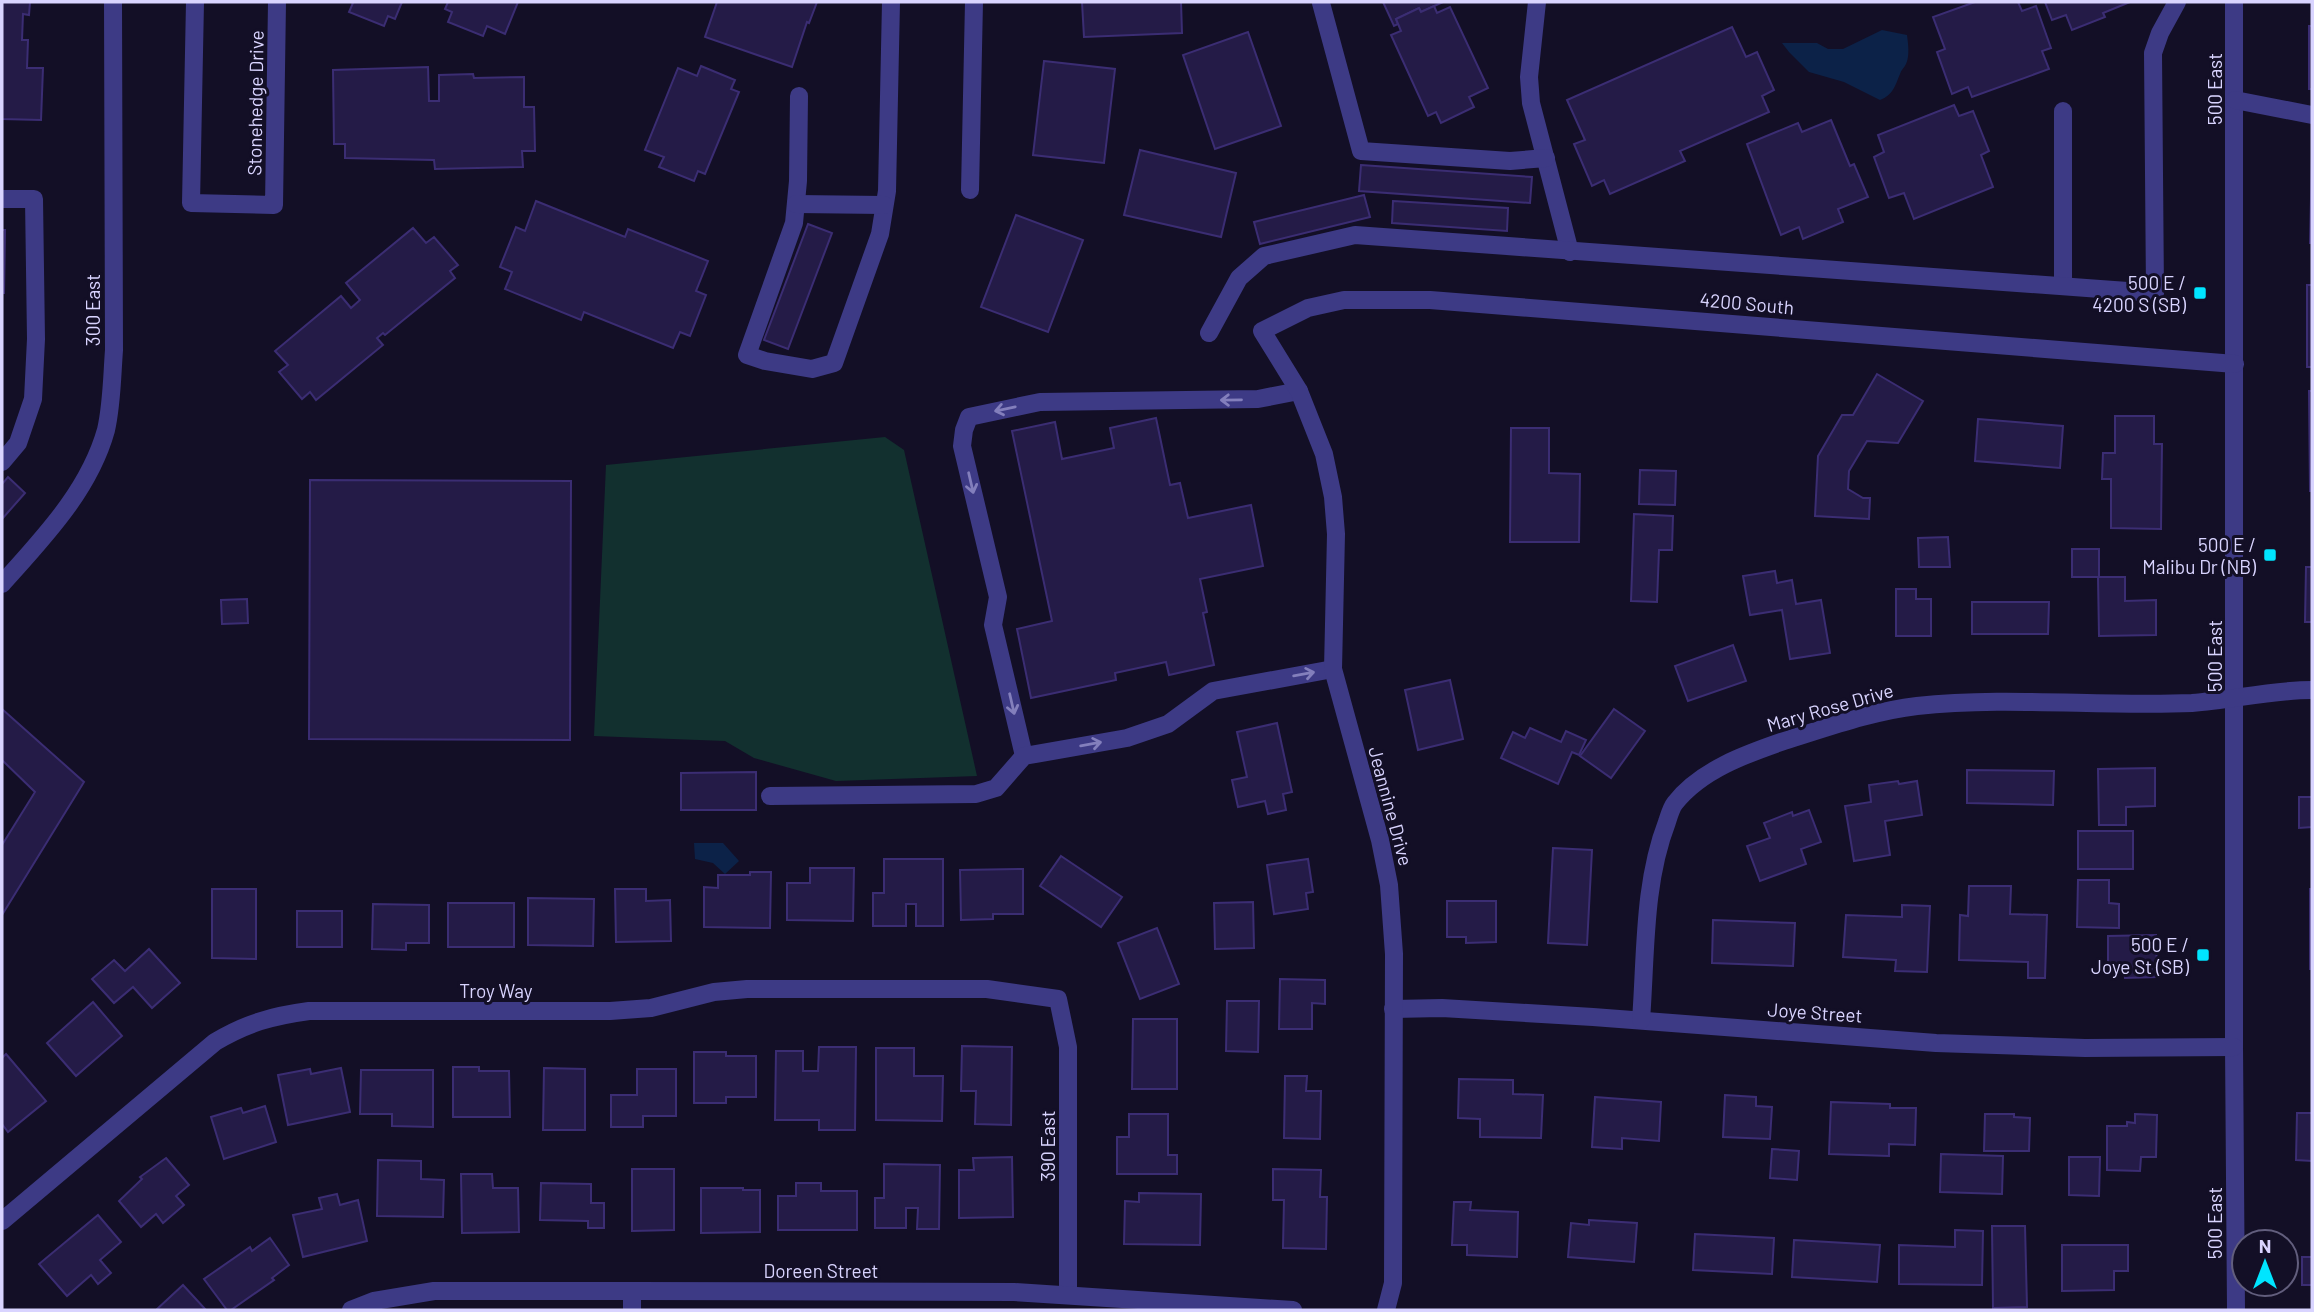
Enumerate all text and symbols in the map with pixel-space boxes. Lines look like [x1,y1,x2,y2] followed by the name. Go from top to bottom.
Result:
[242,30,268,176] street label: Stonehedge Drive
[2203,53,2226,125] street label: 500 East
[2092,271,2187,316] place label: 500 E / 4200 S (SB)
[81,274,104,346] street label: 300 East
[2192,285,2208,301] marker: 500 E / 4200 S (SB)
[1699,287,1795,319] street label: 4200 South
[1220,393,1243,406] one-way arrow
[994,403,1017,417] one-way arrow
[965,471,978,494] one-way arrow
[2142,533,2257,578] place label: 500 E / Malibu Dr (NB)
[2262,547,2278,563] marker: 500 E / Malibu Dr (NB)
[2203,620,2226,692] street label: 500 East
[1292,667,1315,680] one-way arrow
[1764,678,1896,736] street label: Mary Rose Drive
[1006,692,1019,715] one-way arrow
[1079,737,1102,750] one-way arrow
[1364,744,1418,868] street label: Jeannine Drive
[2091,933,2190,978] place label: 500 E / Joye St (SB)
[2195,947,2211,963] marker: 500 E / Joye St (SB)
[459,979,533,1002] street label: Troy Way
[1767,997,1863,1027] street label: Joye Street
[1036,1110,1059,1182] street label: 390 East
[2203,1187,2226,1259] street label: 500 East
[2230,1228,2300,1298] north arrow
[2259,1234,2271,1257] text: N
[763,1259,879,1282] street label: Doreen Street

